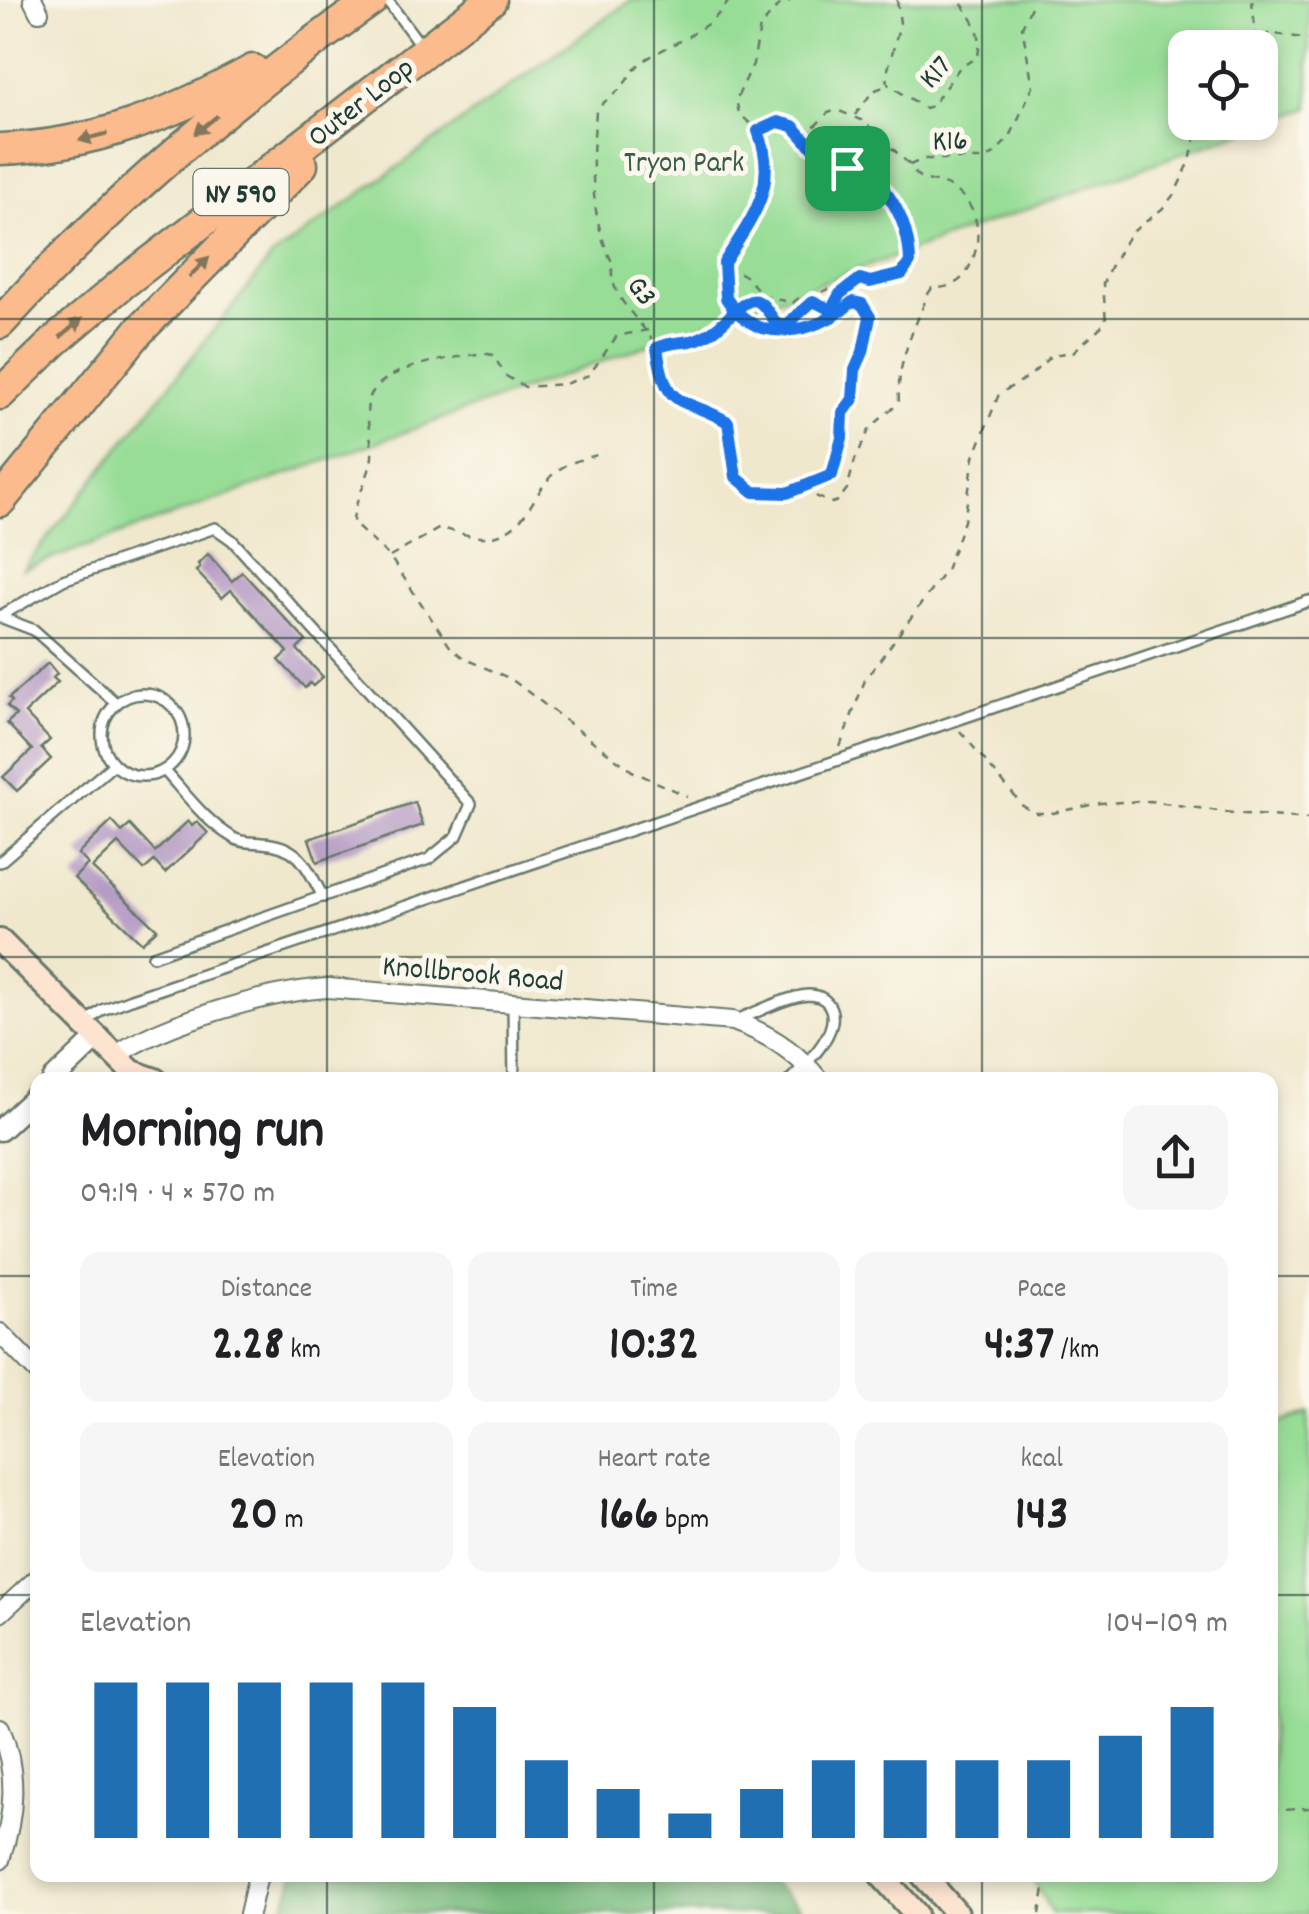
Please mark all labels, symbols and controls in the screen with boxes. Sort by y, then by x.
map controls [1168,30,1278,140]
button: locate [1168,30,1278,140]
street label: K17 [911,48,964,100]
street label: Outer Loop [300,49,425,160]
one-way arrow [194,114,219,135]
street label: K16 [932,121,968,166]
pin [805,126,890,211]
one-way arrow [77,130,108,145]
icon: arrive [820,141,875,196]
park label: Tryon Park [624,144,744,187]
road number: NY 590 [194,169,288,215]
one-way arrow [187,255,211,279]
street label: G3 [614,268,665,317]
one-way arrow [58,317,83,339]
street label: Knollbrook Road [380,947,565,1006]
text: Morning run [80,1095,324,1174]
button: share [1123,1105,1228,1210]
text: 09:19 · 4 × 570 m [80,1172,275,1218]
text: Distance [221,1271,312,1311]
text: Time [630,1271,678,1311]
text: Pace [1017,1271,1066,1311]
text: 2.28 [212,1311,284,1383]
text: 10:32 [609,1311,699,1383]
text: 4:37 [984,1311,1054,1383]
text: km [284,1332,321,1372]
text: /km [1054,1332,1099,1372]
text: Elevation [218,1441,315,1481]
text: Heart rate [597,1441,711,1481]
text: kcal [1020,1441,1063,1481]
text: 20 [229,1481,278,1553]
text: 166 [599,1481,659,1553]
text: 143 [1015,1481,1069,1553]
text: m [278,1502,304,1542]
text: bpm [659,1502,709,1542]
text: Elevation [80,1602,191,1648]
text: 104–109 m [1106,1602,1228,1648]

